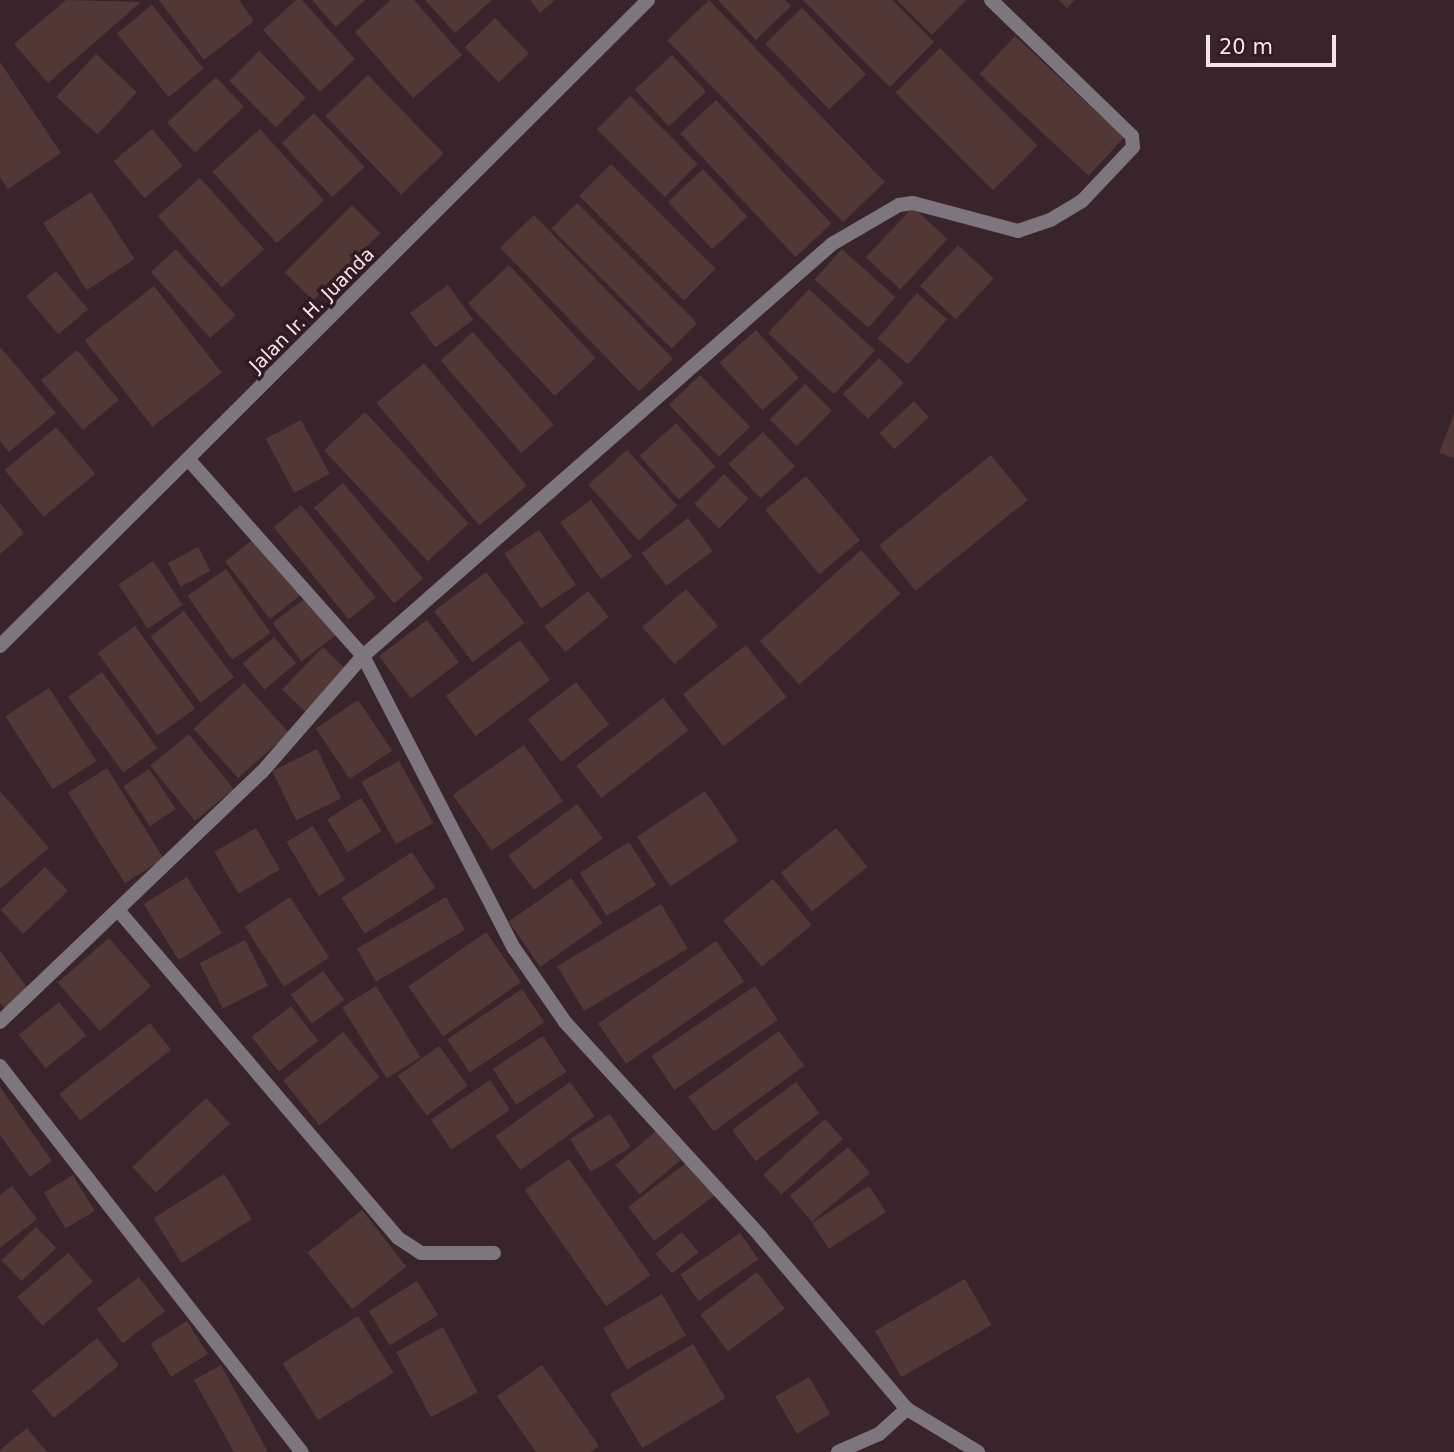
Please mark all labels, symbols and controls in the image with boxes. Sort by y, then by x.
scale bar [1209,21,1338,65]
text: 20 m [1219,35,1273,59]
street label: Jalan Ir. H. Juanda [245,243,379,377]

